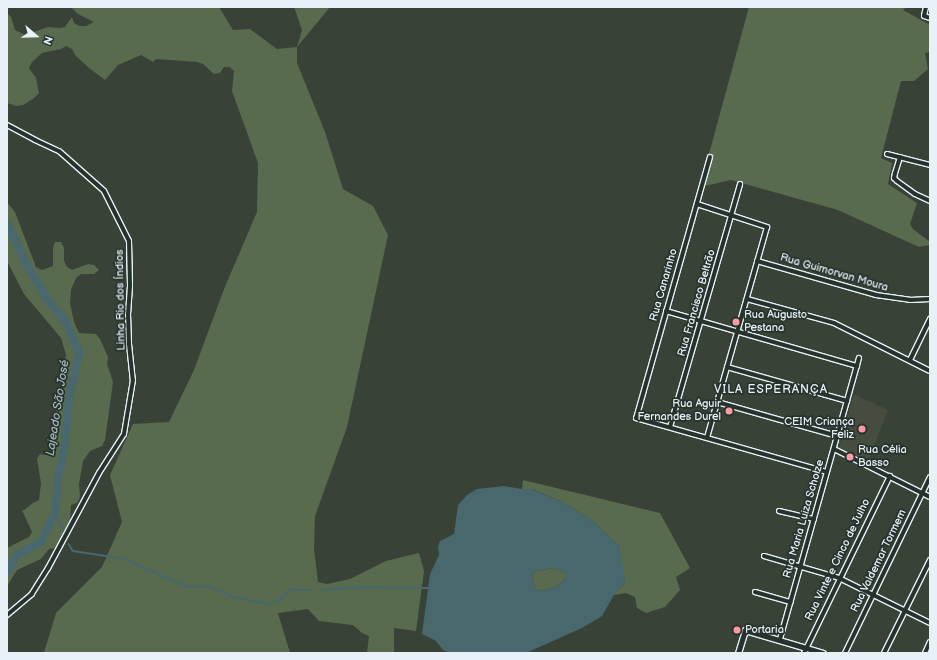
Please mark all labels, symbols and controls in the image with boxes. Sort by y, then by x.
north arrow [16,16,56,56]
text: N [40,34,55,46]
street label: Rua Canarinho [647,247,681,323]
street label: Rua Francisco Beltrão [675,248,719,358]
street label: Linha Rio dos Índios [114,249,128,351]
street label: Rua Guimorvan Moura [778,251,890,295]
place label: Rua Augusto Pestana [744,309,807,335]
marker: Rua Augusto Pestana [731,317,741,327]
water label: Lajeado São José [43,359,73,457]
district label: VILA ESPERANÇA [714,383,828,397]
place label: Rua Aguir Fernandes Durel [638,398,721,424]
marker: Rua Aguir Fernandes Durel [724,406,734,416]
place label: CEIM Criança Feliz [784,416,854,442]
marker: CEIM Criança Feliz [857,424,867,434]
place label: Rua Célia Basso [858,444,907,470]
marker: Rua Célia Basso [845,452,855,462]
street label: Rua Maria Luiza Scholze [781,458,827,580]
street label: Rua Vinte e Cinco de Julho [803,497,873,623]
street label: Rua Valdemar Tormem [848,507,910,615]
place label: Portaria [745,623,784,637]
marker: Portaria [732,625,742,635]

